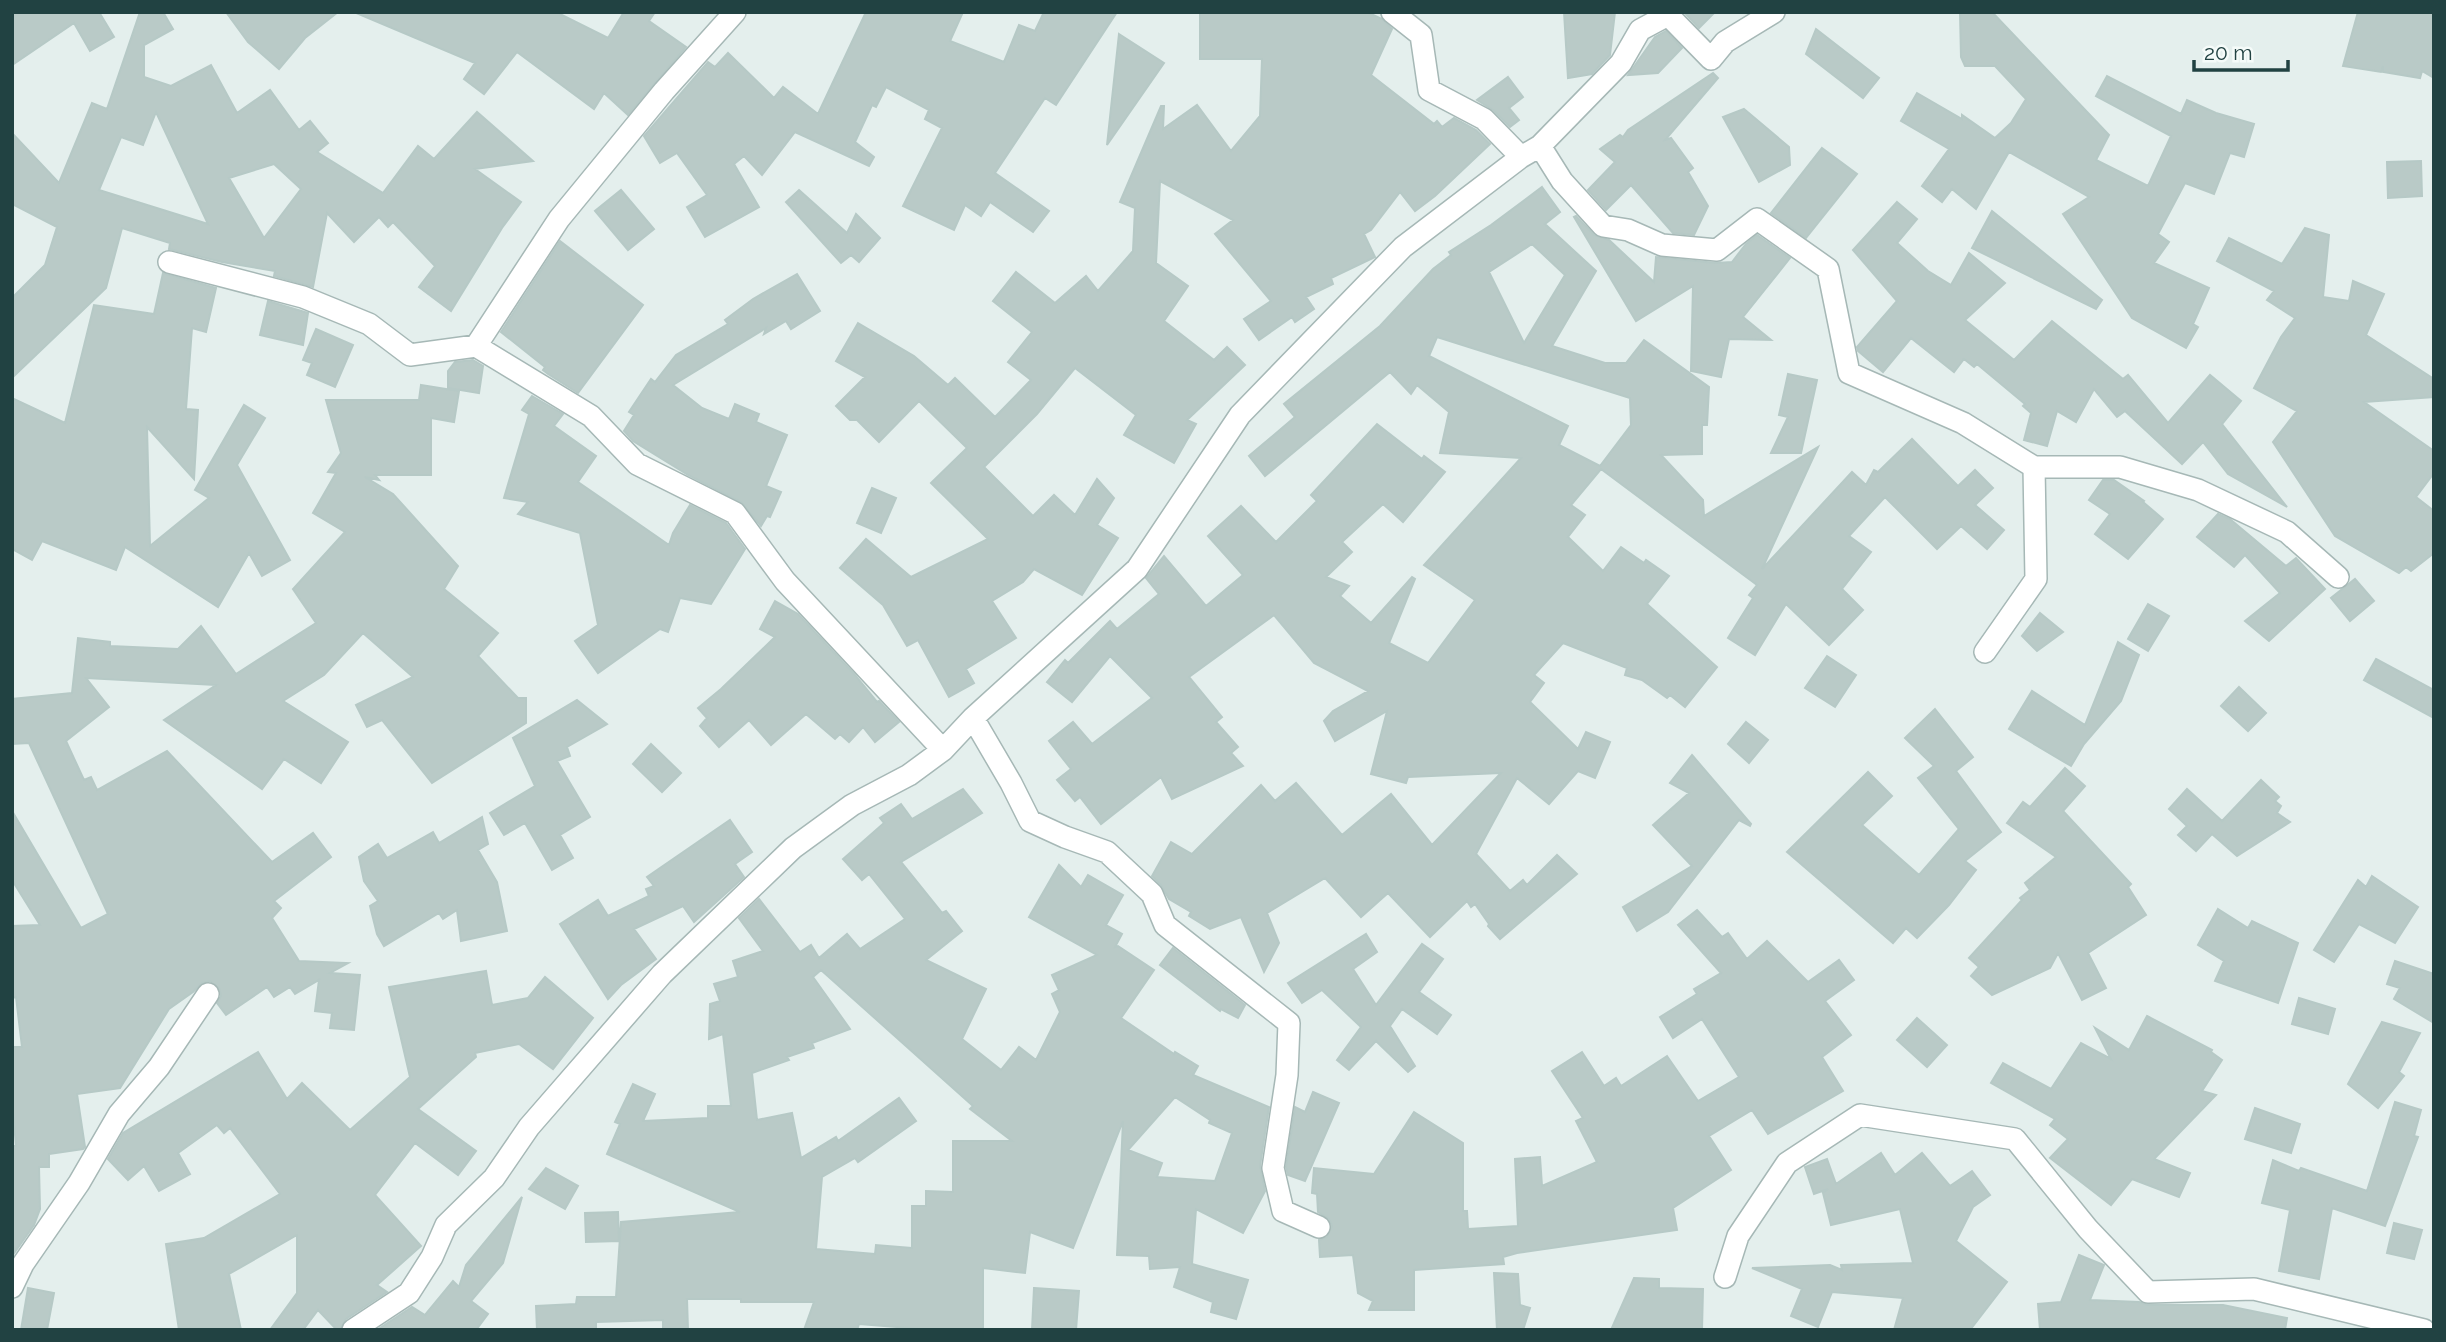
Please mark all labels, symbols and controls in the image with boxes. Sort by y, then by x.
scale bar [2194,28,2288,72]
text: 20 m [2204,40,2252,65]

